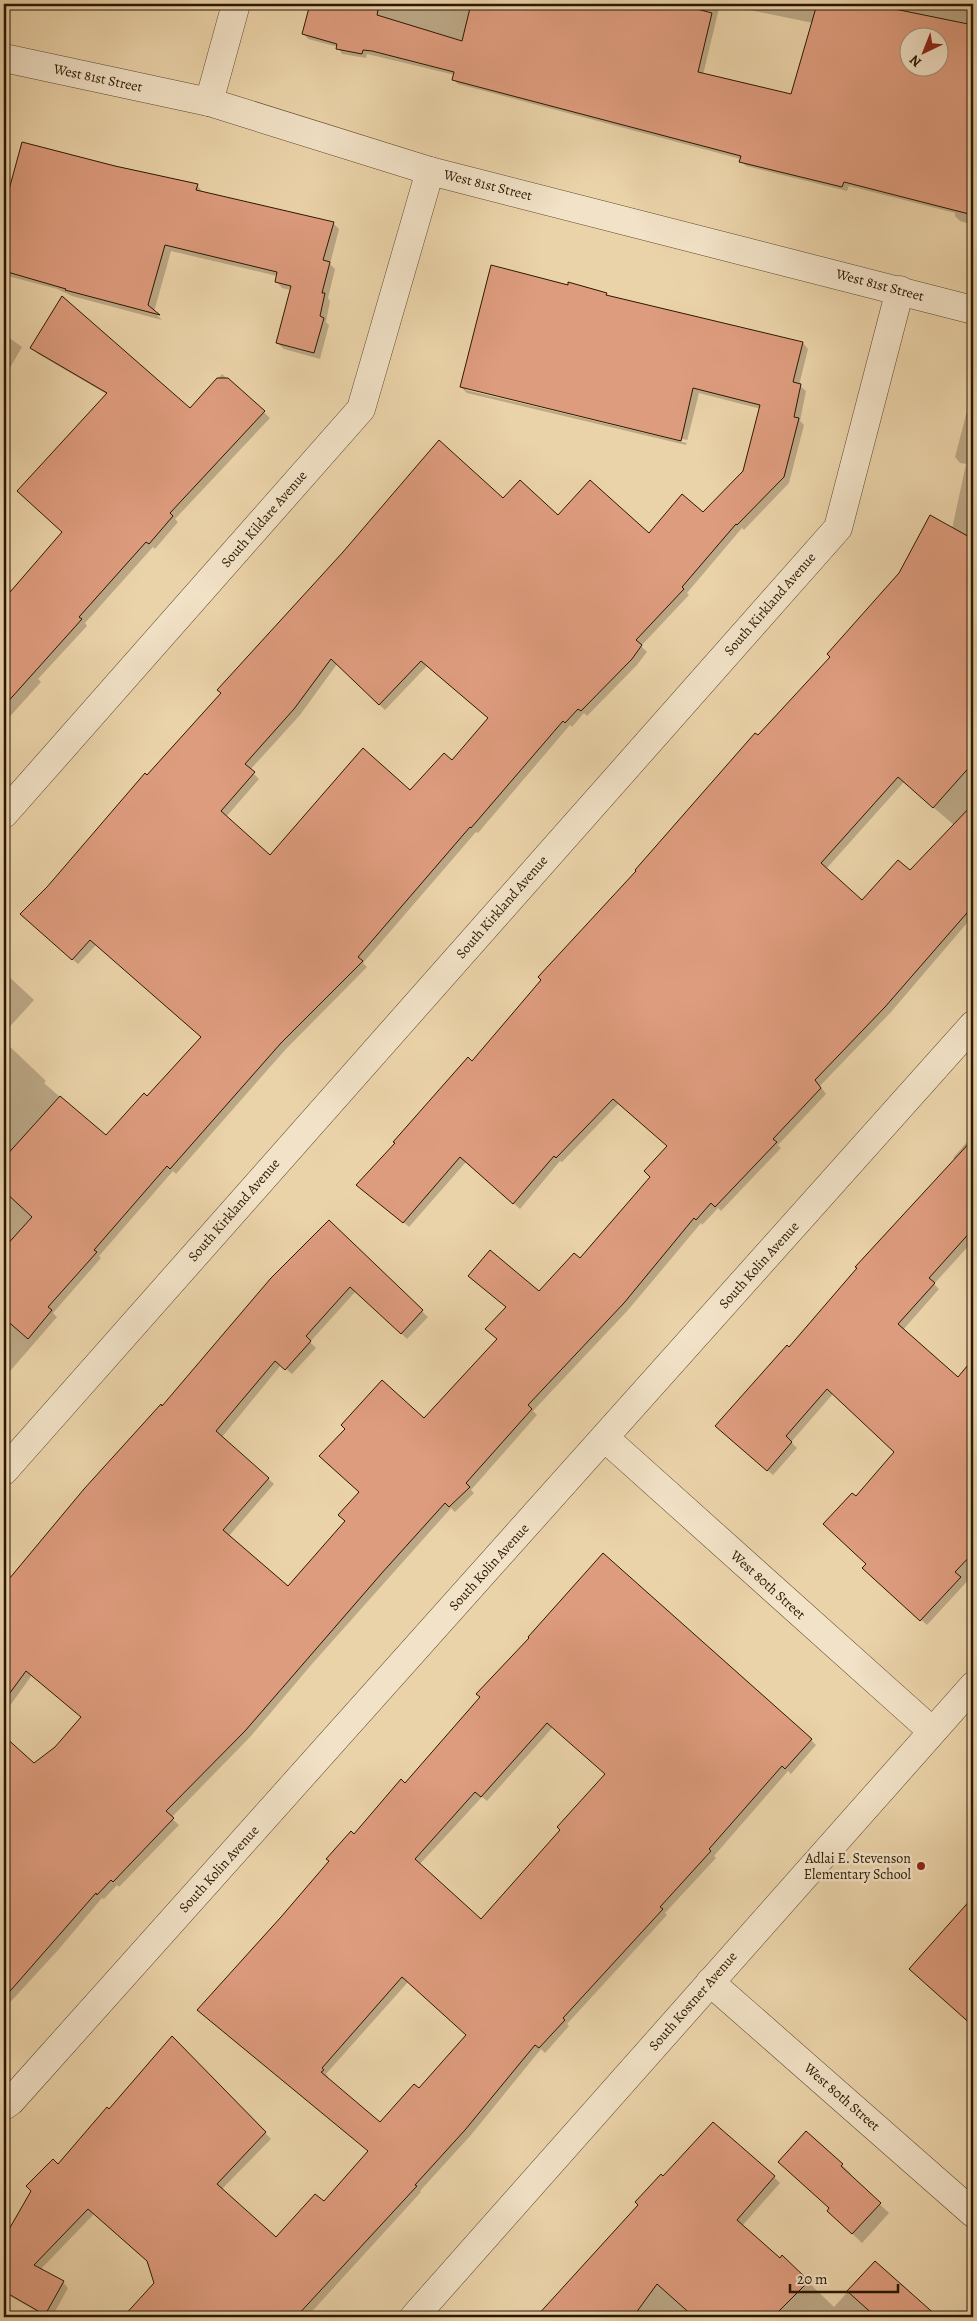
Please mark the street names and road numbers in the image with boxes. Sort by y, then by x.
street label: West 81st Street [51,59,145,97]
street label: West 81st Street [441,165,534,205]
street label: West 81st Street [833,264,926,306]
street label: South Kildare Avenue [217,466,311,572]
street label: South Kirkland Avenue [720,548,820,660]
street label: South Kirkland Avenue [452,851,552,963]
street label: South Kirkland Avenue [184,1154,284,1266]
street label: South Kolin Avenue [715,1217,803,1313]
street label: South Kolin Avenue [445,1519,533,1615]
street label: West 80th Street [726,1546,810,1624]
street label: South Kolin Avenue [175,1821,263,1917]
street label: South Kostner Avenue [645,1947,741,2055]
street label: West 80th Street [799,2058,884,2136]

